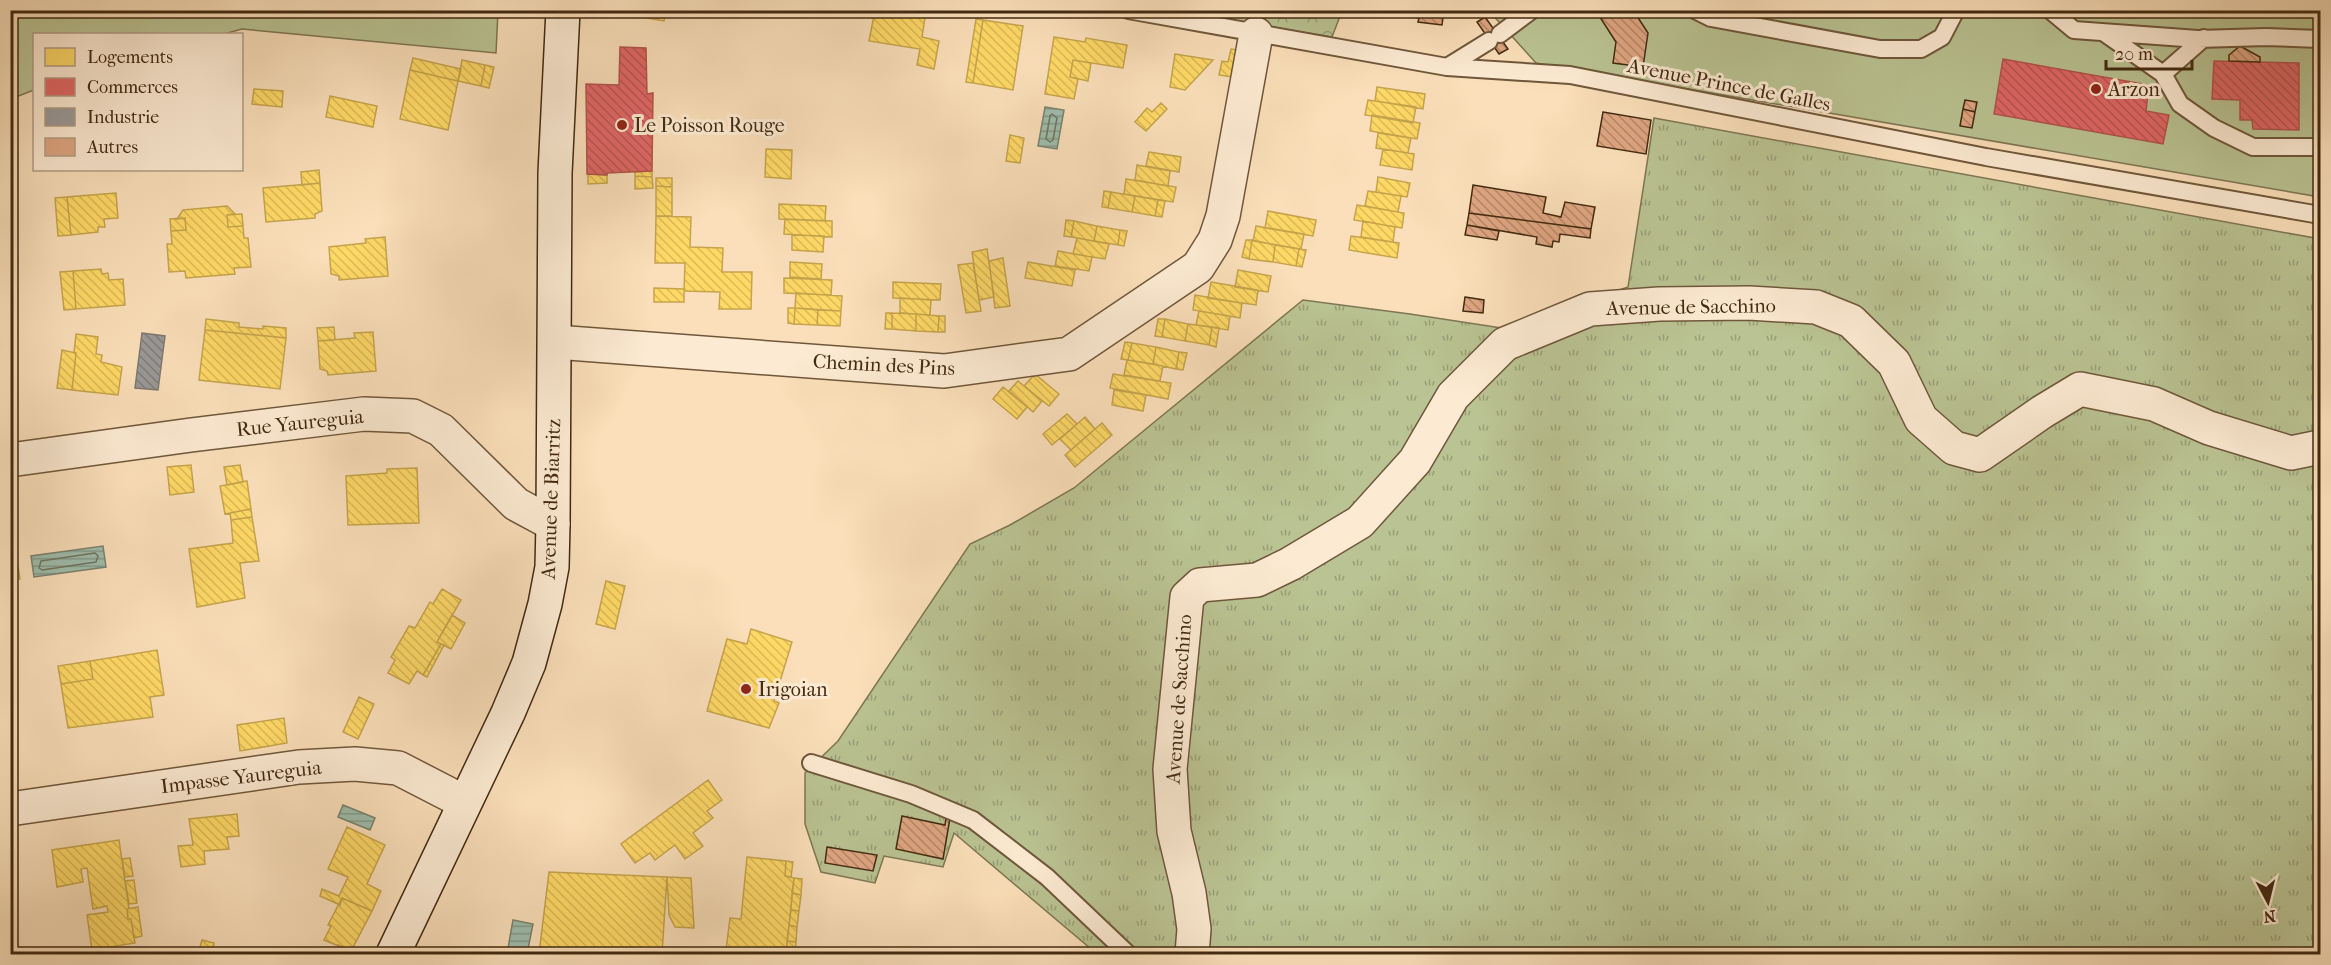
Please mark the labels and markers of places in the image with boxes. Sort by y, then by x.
place label: Arzon [2107,78,2160,101]
marker: Arzon [2089,82,2103,96]
place label: Le Poisson Rouge [634,114,785,137]
marker: Le Poisson Rouge [615,118,629,132]
place label: Irigoian [758,678,828,701]
marker: Irigoian [739,682,753,696]

